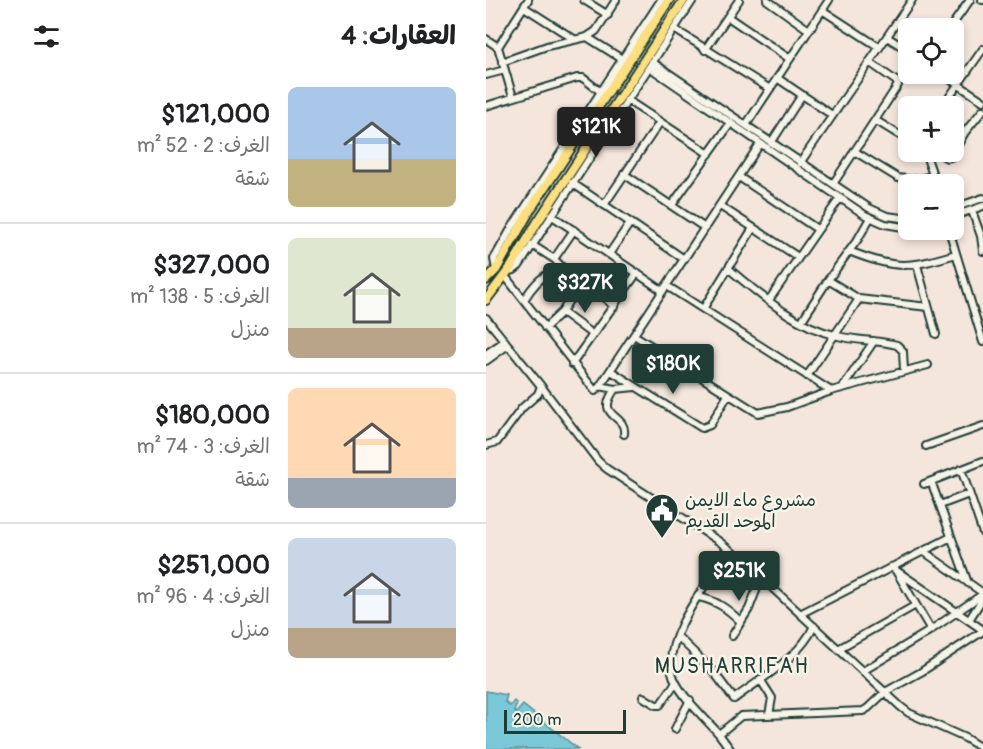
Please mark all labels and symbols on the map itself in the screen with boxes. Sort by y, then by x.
pin: $121K [554,107,638,158]
pin: $327K [543,263,627,314]
pin: $180K [631,344,715,395]
place label: مشروع ماء الايمن الموحد القديم [685,489,816,535]
public building icon: مشروع ماء الايمن الموحد القديم [644,492,680,539]
pin: $251K [697,551,781,602]
district label: MUSHARRIFAH [655,653,809,680]
scale bar [504,707,626,734]

